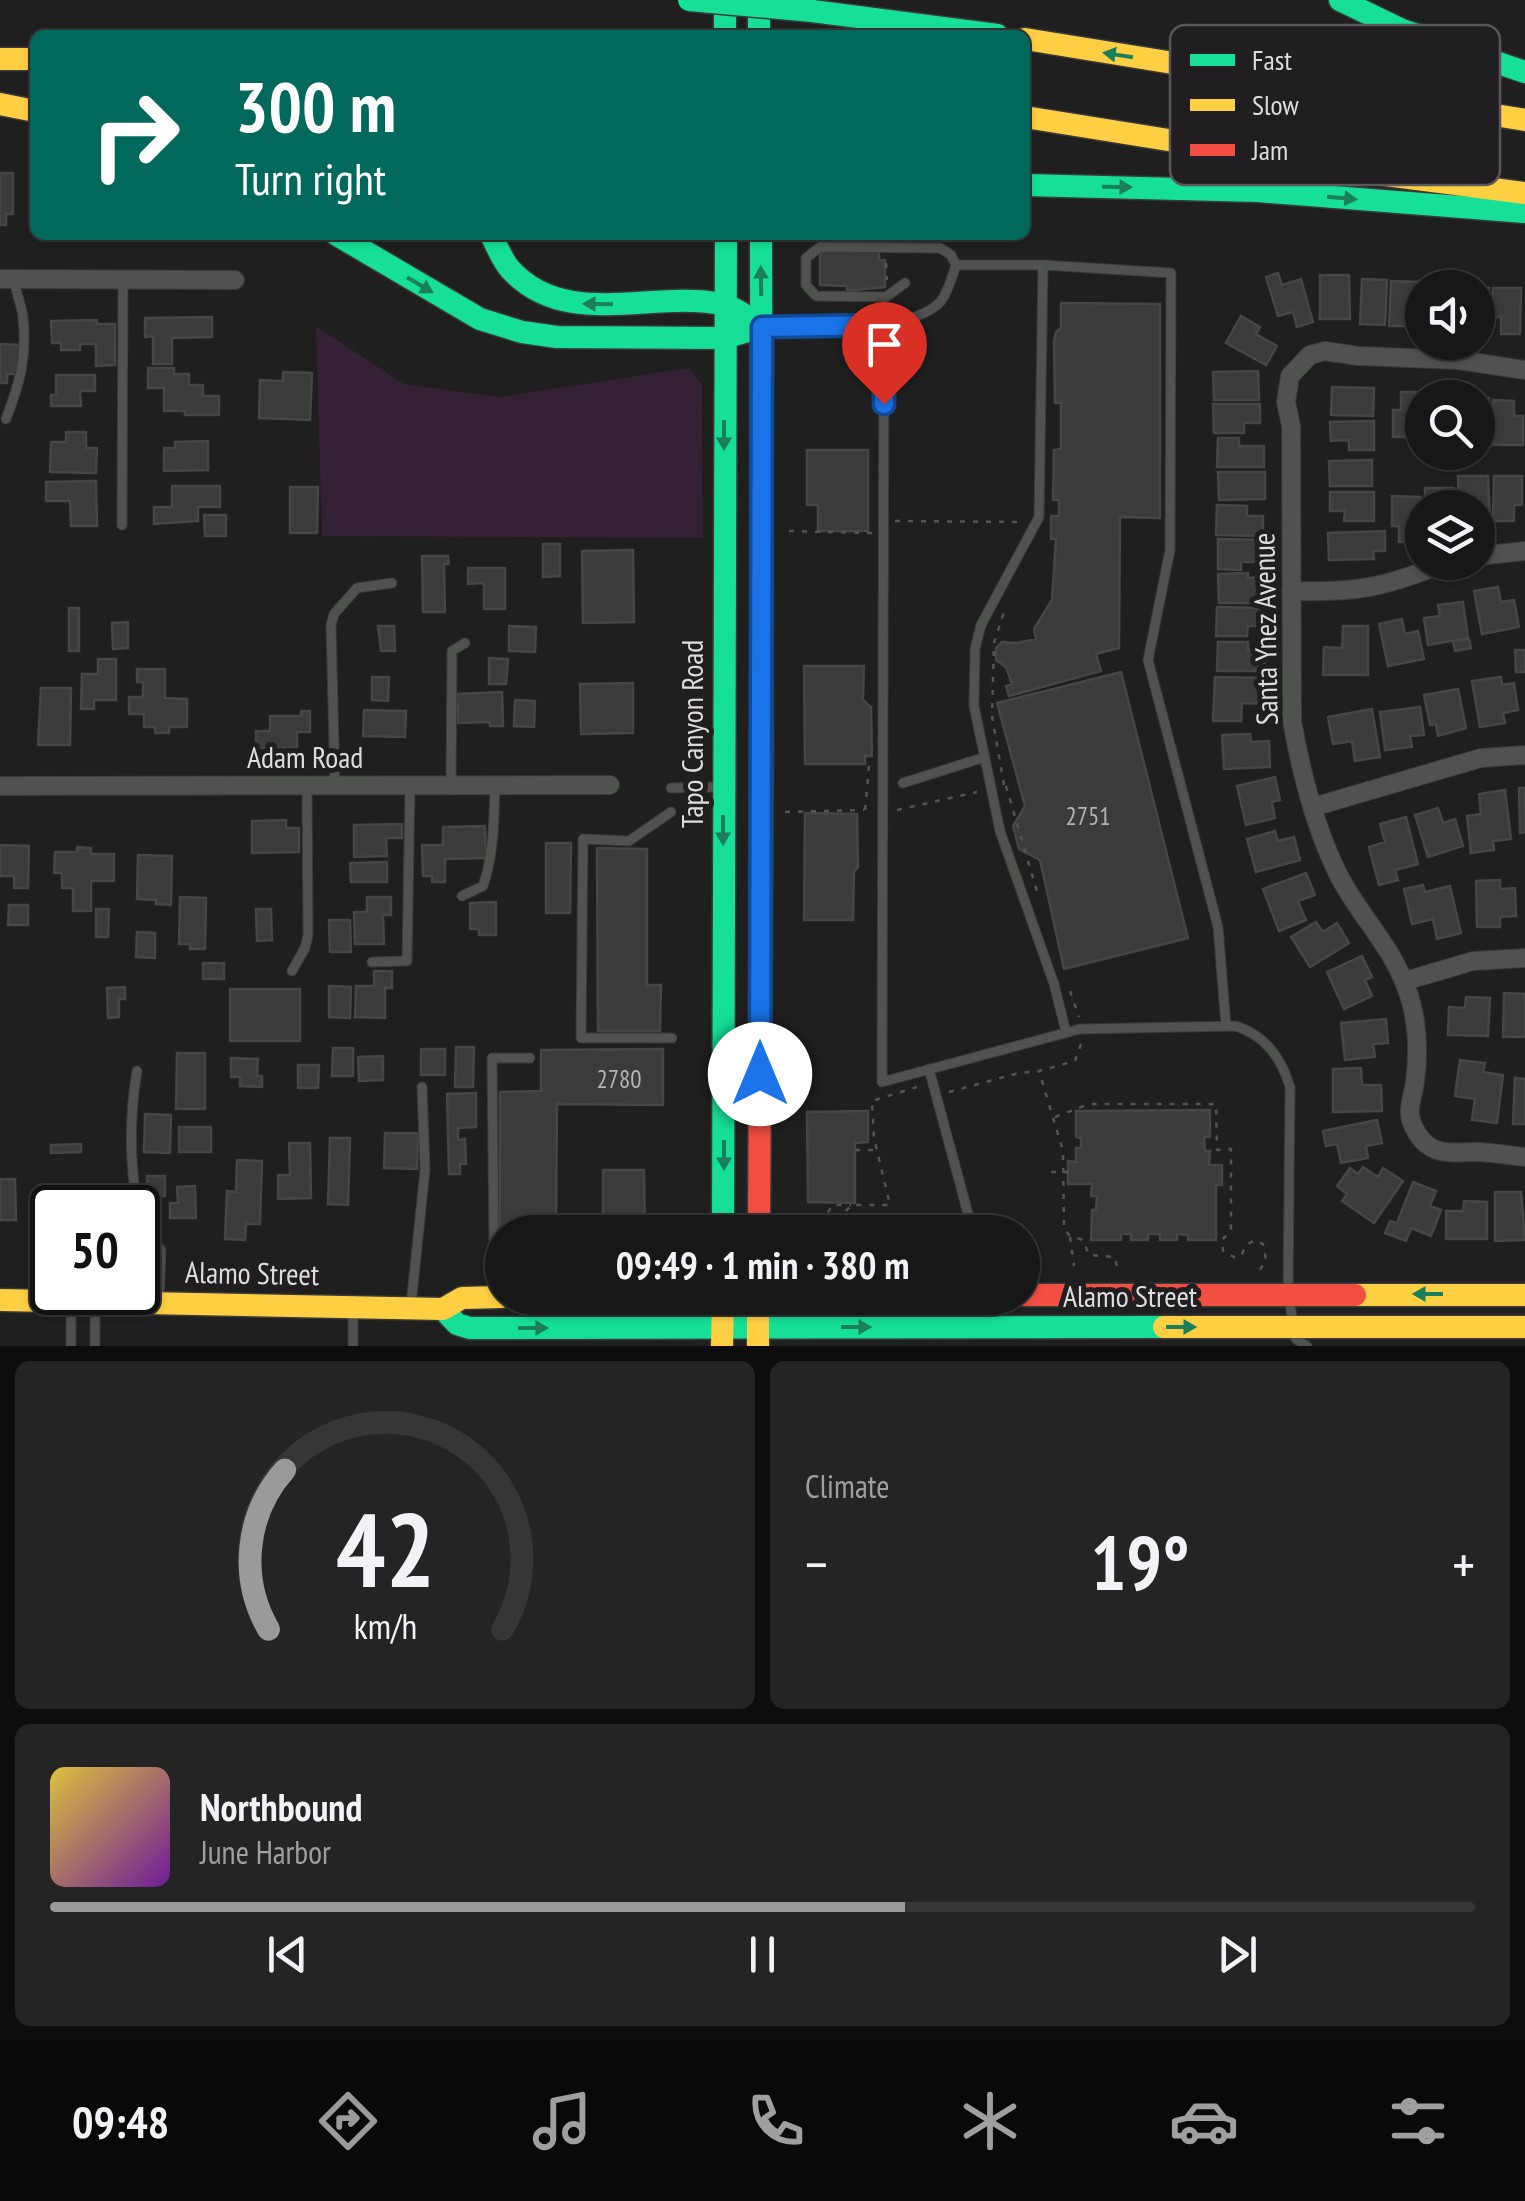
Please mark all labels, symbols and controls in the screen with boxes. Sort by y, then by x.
legend [1170,25,1500,185]
text: Fast [1252,41,1292,78]
one-way arrow [1101,47,1133,62]
text: 300 m [235,61,396,151]
icon: right [70,70,200,200]
text: Slow [1252,86,1299,123]
text: Jam [1251,131,1288,168]
text: Turn right [235,149,386,207]
one-way arrow [1102,179,1134,195]
one-way arrow [1326,191,1358,207]
one-way arrow [753,265,769,297]
map controls [1405,270,1495,580]
button: sound [1405,270,1495,360]
one-way arrow [406,276,434,294]
one-way arrow [582,296,614,312]
pin [842,302,927,405]
icon: arrive [857,317,912,372]
button: search [1405,380,1495,470]
one-way arrow [716,420,732,452]
button: layers [1405,490,1495,580]
street label: Santa Ynez Avenue [1243,532,1286,726]
street label: Tapo Canyon Road [672,640,711,828]
street label: Adam Road [247,737,363,776]
house number: 2751 [1065,800,1111,832]
one-way arrow [715,815,731,847]
position arrow [708,1022,812,1126]
house number: 2780 [596,1063,642,1095]
one-way arrow [715,1140,731,1172]
speed limit sign: 50 [30,1185,160,1315]
text: 09:49 · 1 min · 380 m [616,1240,909,1289]
street label: Alamo Street [185,1252,320,1293]
street label: Alamo Street [1063,1276,1198,1315]
one-way arrow [1411,1286,1443,1302]
one-way arrow [840,1319,872,1335]
one-way arrow [1165,1319,1197,1335]
one-way arrow [517,1320,549,1336]
text: Climate [805,1465,889,1507]
text: 42 [335,1481,435,1616]
text: 19° [1090,1514,1190,1611]
text: − [805,1528,828,1599]
text: + [1452,1528,1475,1599]
text: km/h [353,1603,417,1649]
text: Northbound [200,1782,362,1831]
text: June Harbor [200,1831,331,1873]
icon: previous [260,1927,315,1982]
icon: pause [735,1927,790,1982]
icon: next [1210,1927,1265,1982]
icon: directions [313,2086,383,2156]
icon: music [527,2086,597,2156]
icon: phone [741,2086,811,2156]
icon: climate [955,2086,1025,2156]
icon: car [1169,2086,1239,2156]
icon: filters [1383,2086,1453,2156]
text: 09:48 [72,2092,169,2150]

